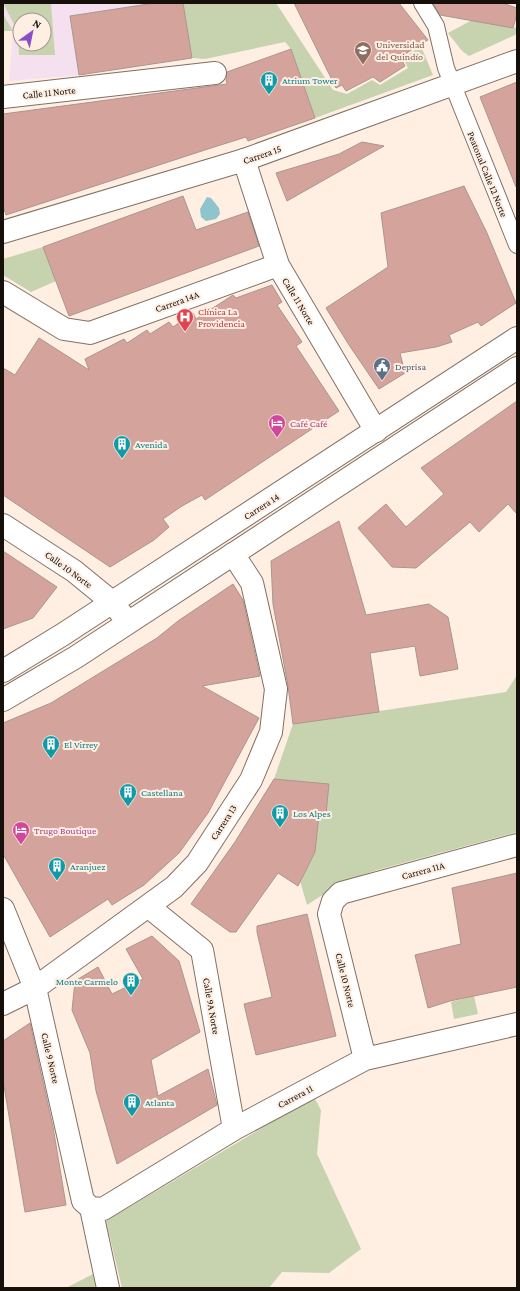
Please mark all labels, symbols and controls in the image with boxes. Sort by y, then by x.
north arrow [12,12,52,52]
text: N [31,17,44,31]
place label: Universidad del Quindío [376,39,425,62]
school or university icon: Universidad del Quindío [353,40,373,65]
building icon: Atrium Tower [259,70,279,95]
place label: Atrium Tower [282,75,338,86]
street label: Calle 11 Norte [22,84,77,101]
street label: Peatonal Calle 12 Norte [465,130,510,219]
street label: Carrera 15 [242,143,283,166]
street label: Calle 11 Norte [280,276,317,327]
street label: Carrera 14A [154,288,201,314]
place label: Clínica La Providencia [198,306,245,329]
hospital icon: Clínica La Providencia [175,307,195,332]
public building icon: Deprisa [372,356,392,381]
place label: Deprisa [395,361,426,372]
hotel icon: Café Café [267,413,287,438]
place label: Café Café [290,418,328,429]
building icon: Avenida [112,434,132,459]
place label: Avenida [135,439,168,450]
street label: Carrera 14 [241,491,281,522]
street label: Calle 10 Norte [43,549,95,591]
building icon: El Virrey [41,734,61,759]
place label: El Virrey [64,739,98,750]
building icon: Castellana [118,782,138,807]
place label: Castellana [141,787,183,798]
street label: Carrera 13 [208,802,239,842]
building icon: Los Alpes [270,803,290,828]
place label: Los Alpes [293,808,331,819]
hotel icon: Trugo Boutique [11,820,31,845]
place label: Trugo Boutique [34,825,97,836]
building icon: Aranjuez [47,856,67,881]
street label: Carrera 11A [400,859,446,881]
place label: Aranjuez [70,861,105,873]
street label: Calle 10 Norte [333,952,358,1009]
building icon: Monte Carmelo [121,971,141,996]
place label: Monte Carmelo [56,976,118,987]
street label: Calle 9A Norte [201,977,222,1036]
street label: Calle 9 Norte [39,1032,62,1085]
street label: Carrera 11 [276,1083,315,1110]
building icon: Atlanta [122,1092,142,1117]
place label: Atlanta [145,1097,175,1108]

